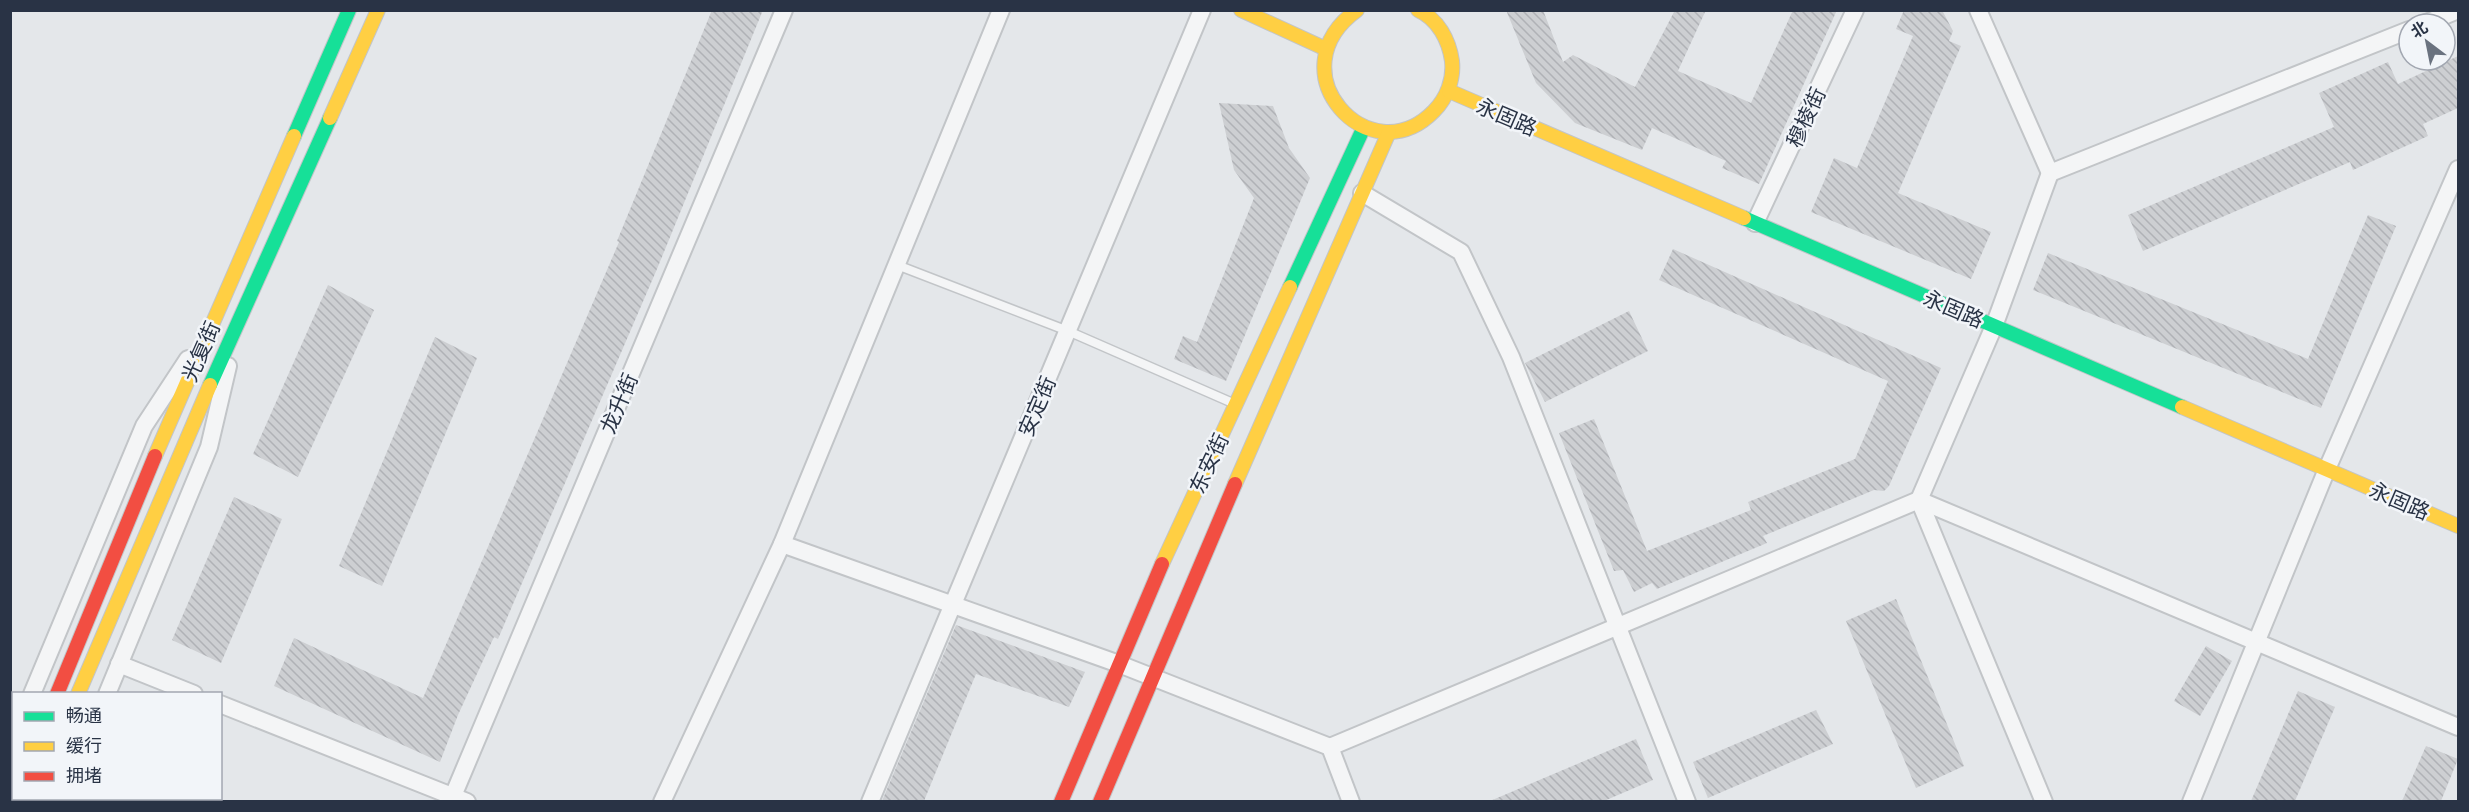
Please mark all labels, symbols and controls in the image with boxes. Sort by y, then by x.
north arrow [2397,12,2457,72]
text: 北 [2407,17,2431,41]
street label: 穆棱街 [1780,83,1830,151]
street label: 永固路 [1473,92,1541,140]
street label: 永固路 [1920,284,1988,332]
street label: 光复街 [176,317,224,385]
street label: 龙升街 [594,369,642,437]
street label: 安定街 [1012,372,1060,440]
street label: 东安街 [1183,429,1233,497]
street label: 永固路 [2366,476,2434,524]
legend [12,692,222,800]
text: 畅通 [66,704,102,726]
text: 缓行 [66,734,102,756]
text: 拥堵 [66,764,102,786]

